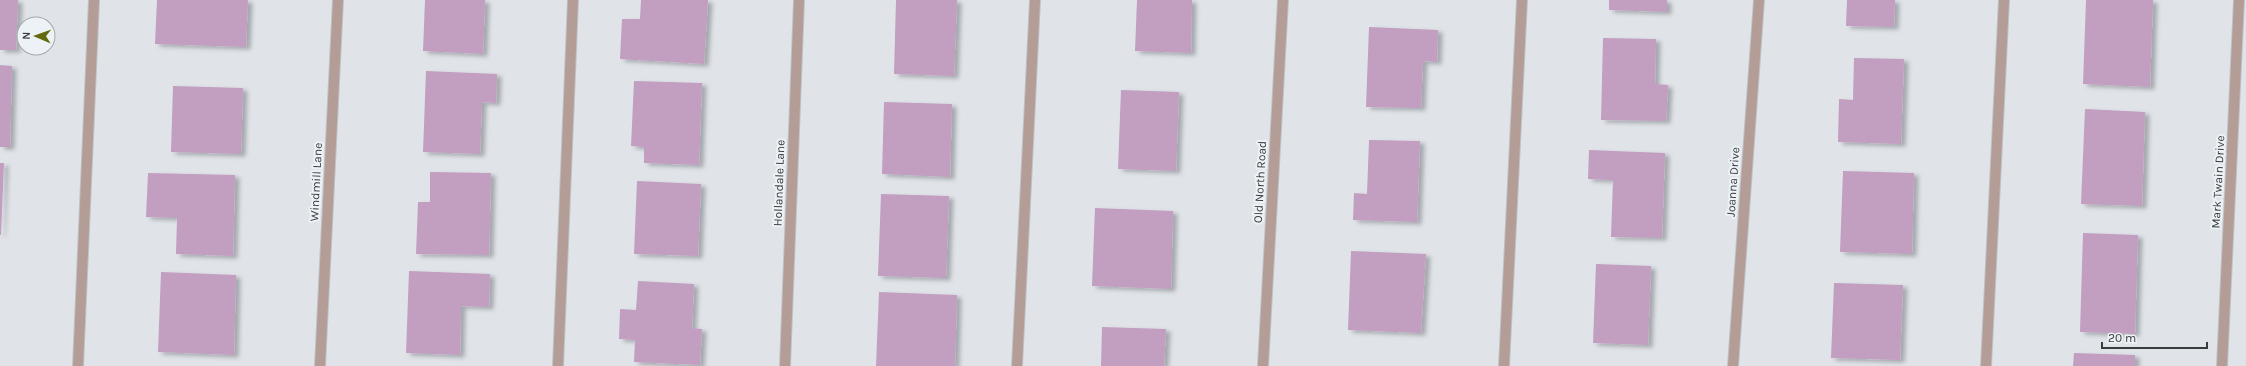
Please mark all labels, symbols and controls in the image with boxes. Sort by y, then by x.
north arrow [16,16,56,56]
text: N [20,31,33,40]
street label: Mark Twain Drive [2209,135,2227,229]
street label: Hollandale Lane [770,139,788,227]
street label: Old North Road [1251,140,1269,224]
street label: Windmill Lane [307,142,325,222]
street label: Joanna Drive [1724,147,1742,217]
scale bar [2102,324,2207,350]
text: 20 m [2108,331,2136,345]

